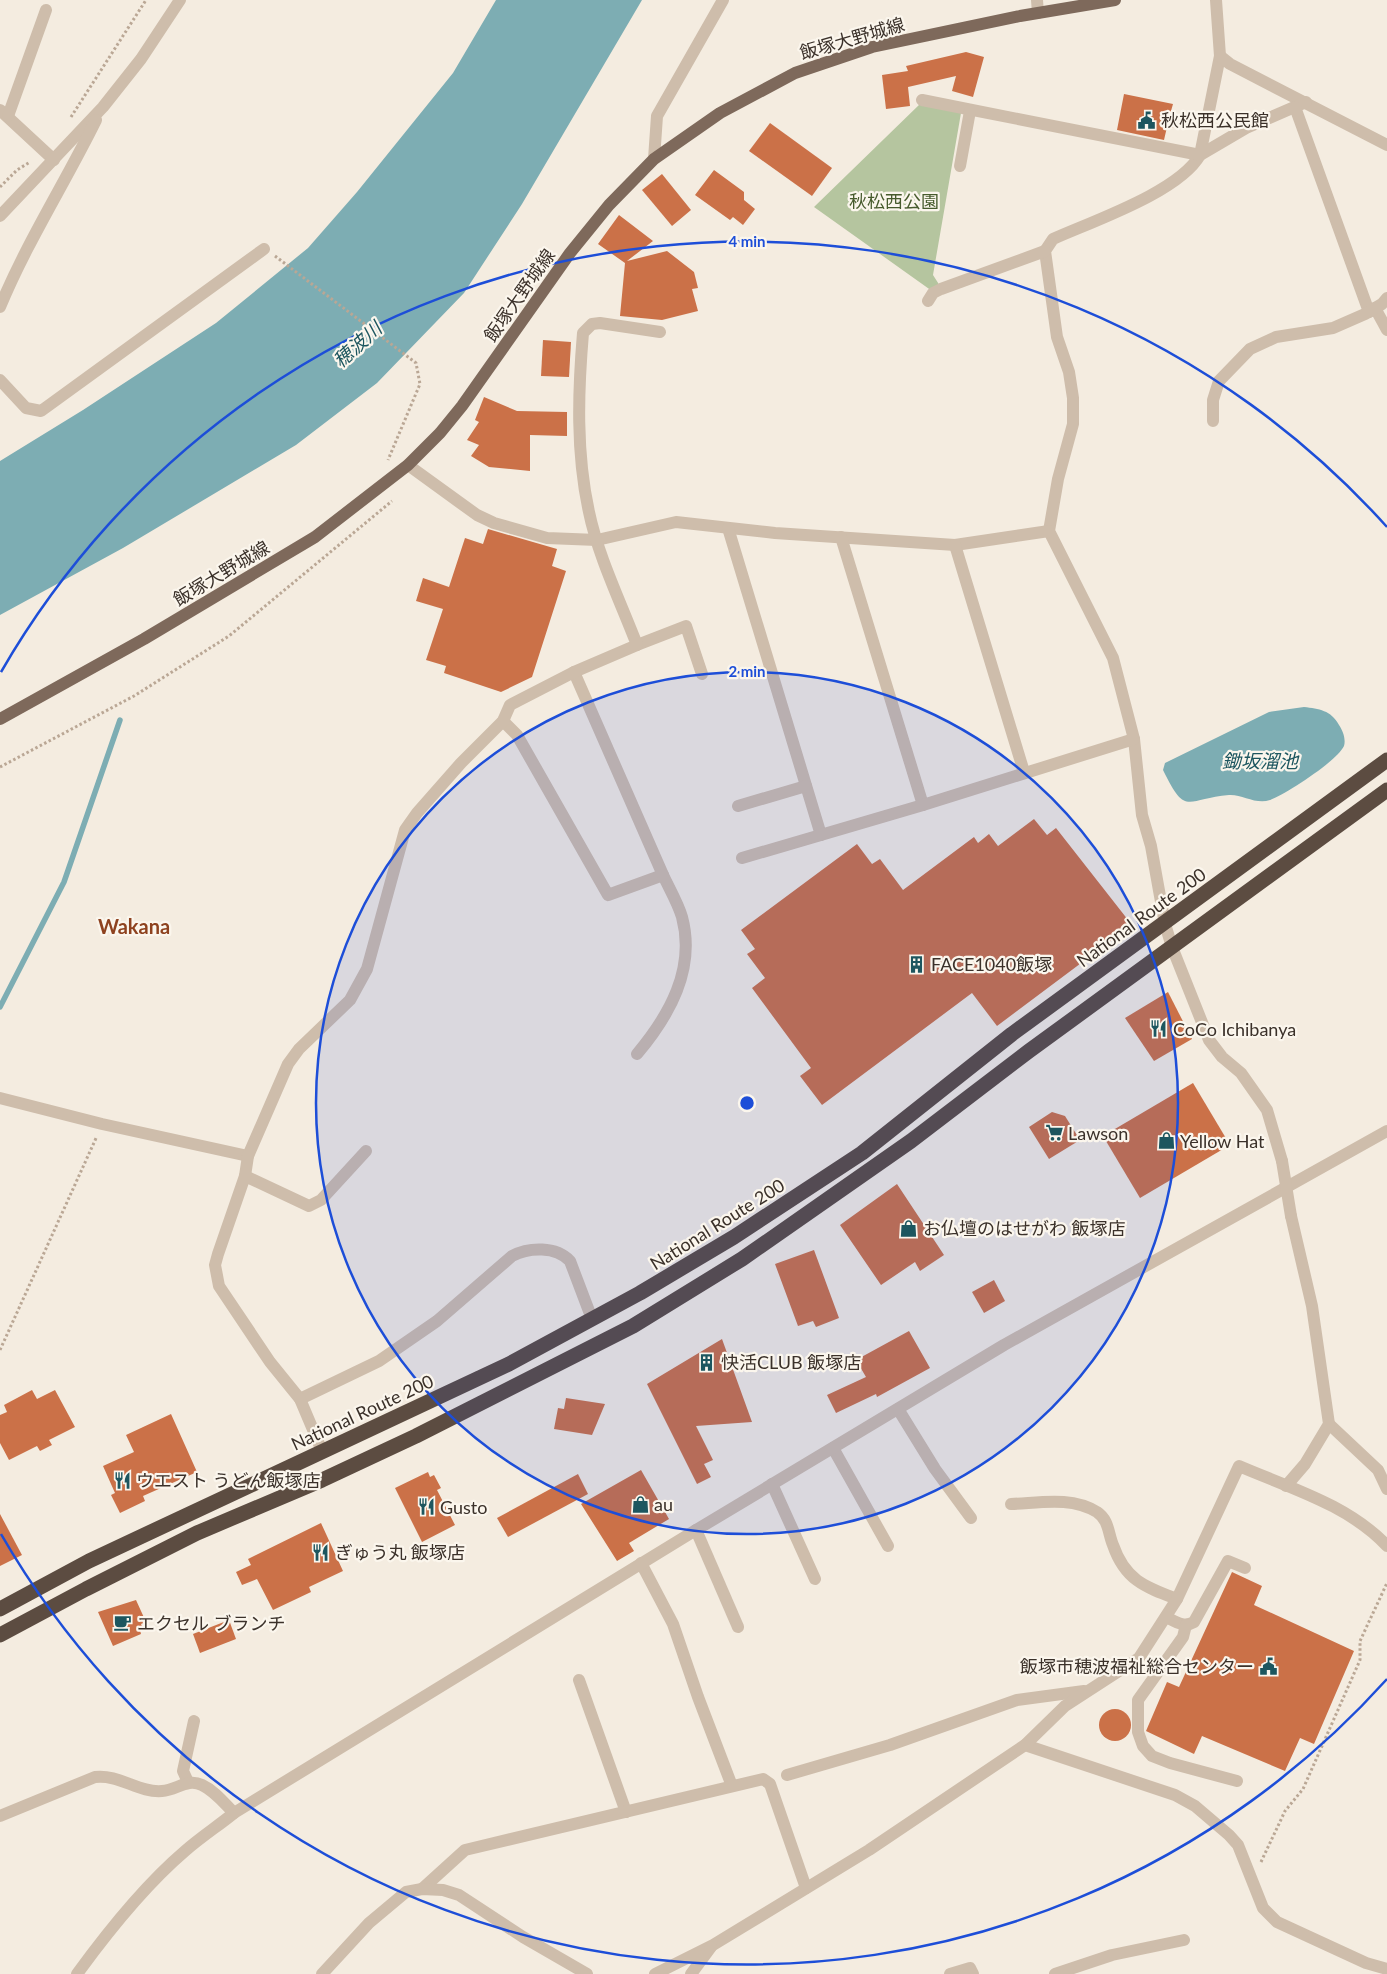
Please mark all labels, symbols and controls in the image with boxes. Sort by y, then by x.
street label: 飯塚大野城線 [797,13,907,63]
place label: 秋松西公民館 [1161,109,1269,131]
public building icon: 秋松西公民館 [1137,110,1157,130]
park label: 秋松西公園 [849,190,939,212]
text: 4 min [728,232,766,250]
street label: 飯塚大野城線 [479,244,559,346]
water label: 穂波川 [328,315,387,372]
street label: 飯塚大野城線 [169,536,273,610]
text: 2 min [728,662,766,680]
water label: 鋤坂溜池 [1222,749,1300,772]
street label: National Route 200 [1072,863,1210,971]
district label: Wakana [98,914,170,938]
place label: FACE1040飯塚 [931,953,1052,975]
building icon: FACE1040飯塚 [907,954,927,974]
place label: CoCo Ichibanya [1173,1018,1296,1040]
restaurant icon: CoCo Ichibanya [1149,1019,1169,1039]
centre of rings [738,1094,756,1112]
place label: Lawson [1068,1122,1128,1144]
supermarket icon: Lawson [1044,1123,1064,1143]
place label: Yellow Hat [1180,1130,1265,1152]
shop icon: Yellow Hat [1156,1131,1176,1151]
street label: National Route 200 [646,1174,788,1274]
place label: お仏壇のはせがわ 飯塚店 [923,1217,1126,1239]
shop icon: お仏壇のはせがわ 飯塚店 [899,1218,919,1238]
place label: 快活CLUB 飯塚店 [721,1351,861,1373]
building icon: 快活CLUB 飯塚店 [697,1352,717,1372]
street label: National Route 200 [287,1369,437,1455]
place label: ウエスト うどん飯塚店 [136,1469,321,1491]
restaurant icon: ウエスト うどん飯塚店 [112,1470,132,1490]
place label: au [654,1493,673,1515]
shop icon: au [630,1494,650,1514]
place label: Gusto [440,1496,487,1518]
restaurant icon: Gusto [416,1497,436,1517]
place label: ぎゅう丸 飯塚店 [335,1541,465,1563]
restaurant icon: ぎゅう丸 飯塚店 [311,1542,331,1562]
place label: エクセル ブランチ [137,1612,286,1634]
cafe icon: エクセル ブランチ [113,1613,133,1633]
place label: 飯塚市穂波福祉総合センター [1020,1655,1254,1677]
public building icon: 飯塚市穂波福祉総合センター [1258,1656,1278,1676]

